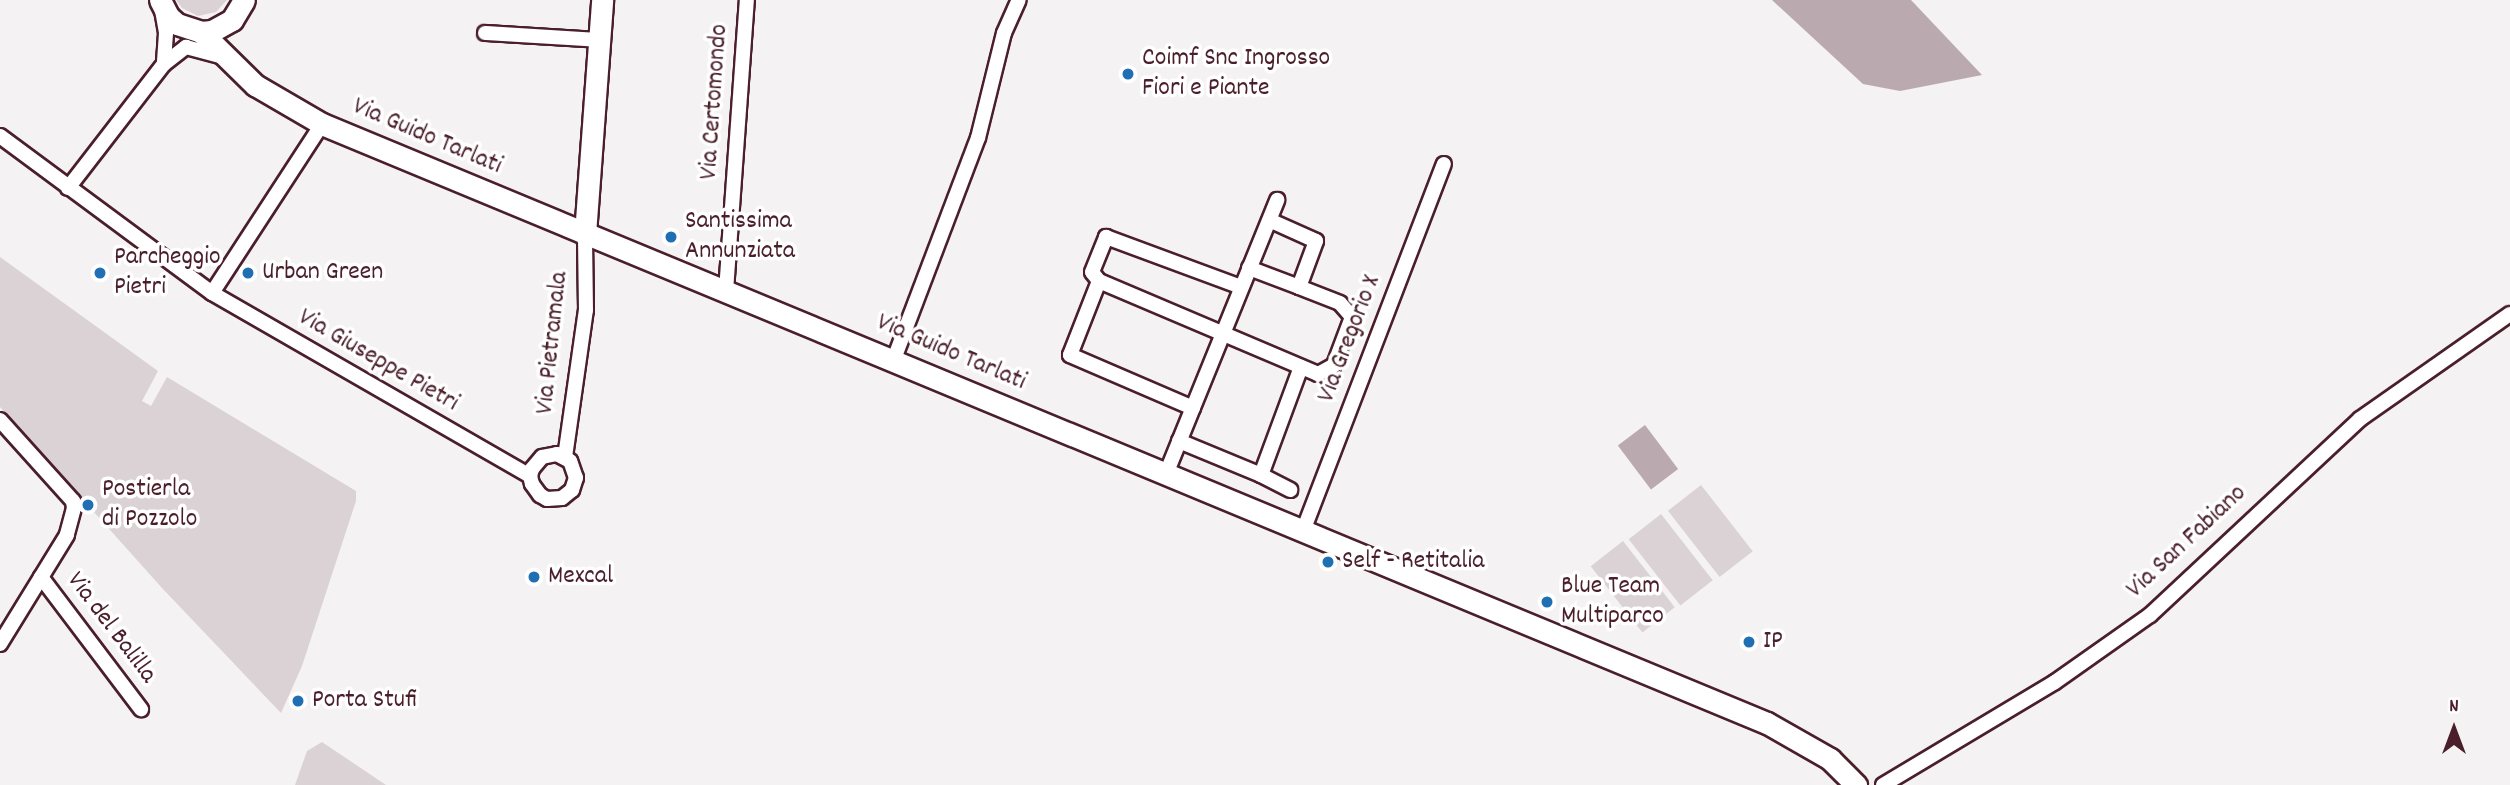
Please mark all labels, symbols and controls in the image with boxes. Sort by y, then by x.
street label: Via Certomondo [694,23,736,181]
place label: Coimf Snc Ingrosso Fiori e Piante [1142,43,1330,104]
marker: Coimf Snc Ingrosso Fiori e Piante [1120,66,1136,82]
street label: Via Guido Tarlati [348,92,506,182]
place label: Santissima Annunziata [685,206,795,268]
marker: Santissima Annunziata [663,229,679,245]
place label: Parcheggio Pietri [114,242,221,304]
place label: Urban Green [262,257,383,289]
marker: Parcheggio Pietri [92,265,108,281]
marker: Urban Green [240,265,256,281]
street label: Via Pietramala [530,270,576,416]
street label: Via Gregorio X [1311,271,1389,407]
street label: Via Giuseppe Pietri [292,302,464,420]
street label: Via Guido Tarlati [872,308,1030,398]
place label: Postierla di Pozzolo [102,474,197,536]
street label: Via San Fabiano [2121,479,2253,605]
marker: Postierla di Pozzolo [80,497,96,513]
place label: Self - Retitalia [1342,546,1484,578]
marker: Self - Retitalia [1320,554,1336,570]
place label: Mexcal [548,561,613,593]
street label: Via del Balilla [59,566,163,690]
marker: Mexcal [526,569,542,585]
place label: Blue Team Multiparco [1561,571,1664,632]
marker: Blue Team Multiparco [1539,594,1555,610]
place label: IP [1763,626,1783,658]
marker: IP [1741,634,1757,650]
place label: Porta Stufi [312,685,417,717]
marker: Porta Stufi [290,693,306,709]
north arrow [2419,694,2489,764]
text: N [2449,694,2459,721]

